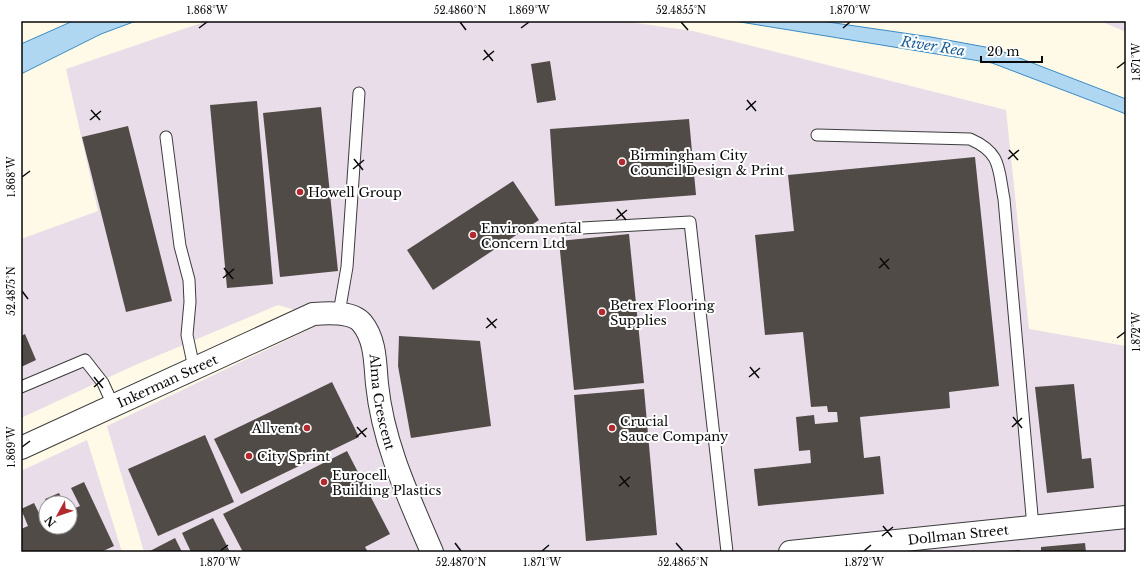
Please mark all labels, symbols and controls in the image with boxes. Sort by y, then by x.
text: 1.868°W [187,4,228,17]
text: 52.4860°N [434,4,486,17]
text: 1.869°W [508,4,550,17]
text: 52.4855°N [656,4,706,17]
text: 1.870°W [830,4,871,17]
water label: River Rea [899,32,966,60]
scale bar [981,38,1042,64]
text: 1.871°W [1130,43,1143,81]
text: 20 m [987,44,1019,59]
place label: Birmingham City Council Design & Print [630,147,784,179]
text: 1.868°W [5,156,18,197]
marker: Birmingham City Council Design & Print [617,157,627,167]
place label: Howell Group [308,184,402,201]
marker: Howell Group [295,187,305,197]
place label: Environmental Concern Ltd [481,220,582,252]
marker: Environmental Concern Ltd [468,230,478,240]
text: 52.4875°N [5,266,18,316]
place label: Betrex Flooring Supplies [610,297,715,329]
marker: Betrex Flooring Supplies [597,307,607,317]
text: 1.872°W [1130,312,1143,352]
street label: Inkerman Street [115,351,220,412]
street label: Alma Crescent [365,352,399,452]
place label: Crucial Sauce Company [620,413,729,445]
place label: Allvent [251,420,299,437]
marker: Allvent [302,423,312,433]
marker: Crucial Sauce Company [607,423,617,433]
text: 1.869°W [5,426,18,468]
place label: City Sprint [257,448,330,465]
marker: City Sprint [244,451,254,461]
place label: Eurocell Building Plastics [332,467,441,499]
marker: Eurocell Building Plastics [319,477,329,487]
north arrow [38,495,78,535]
text: N [41,512,59,530]
street label: Dollman Street [907,521,1010,549]
text: 1.870°W [200,556,241,569]
text: 52.4870°N [435,556,487,569]
text: 1.871°W [523,556,561,569]
text: 52.4865°N [658,556,709,569]
text: 1.872°W [844,556,884,569]

